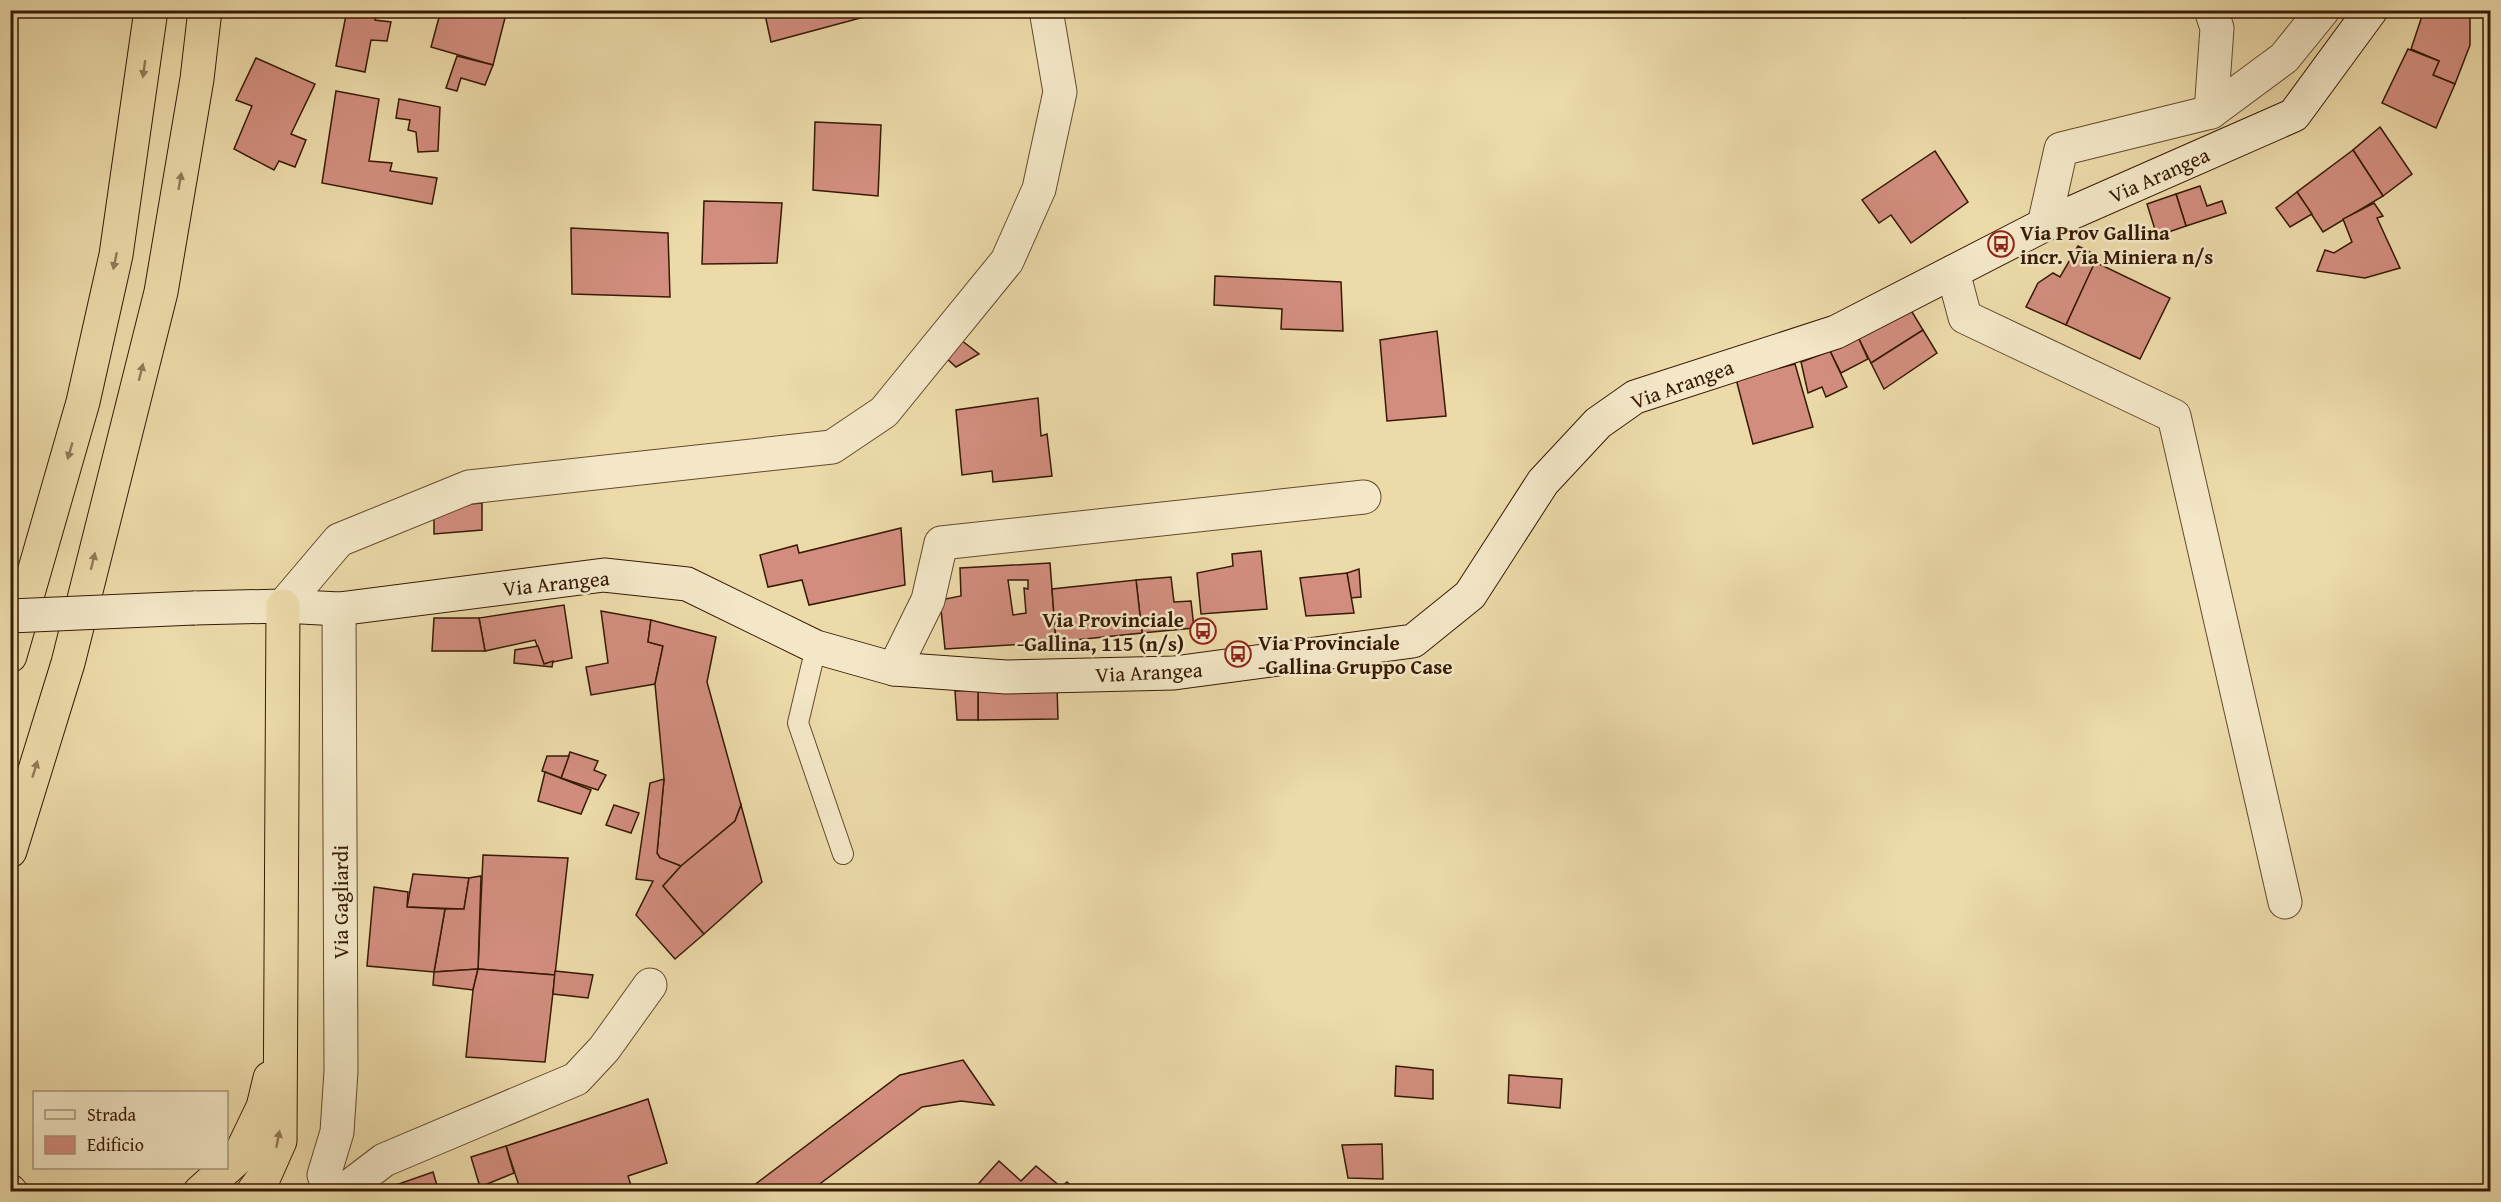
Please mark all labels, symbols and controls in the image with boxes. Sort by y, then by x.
one-way arrow [139,59,148,78]
street label: Via Arangea [2104,139,2214,211]
one-way arrow [176,171,185,190]
place label: Via Prov Gallina incr. Via Miniera n/s [2020,217,2213,272]
bus stop icon: Via Prov Gallina incr. Via Miniera n/s [1986,229,2016,259]
one-way arrow [109,252,119,271]
street label: Via Arangea [1626,351,1738,417]
one-way arrow [137,363,146,381]
one-way arrow [64,442,74,460]
one-way arrow [89,552,99,570]
street label: Via Arangea [501,562,611,604]
place label: Via Provinciale -Gallina, 115 (n/s) [1017,604,1184,659]
bus stop icon: Via Provinciale -Gallina, 115 (n/s) [1188,616,1218,646]
place label: Via Provinciale -Gallina Gruppo Case [1258,627,1453,682]
bus stop icon: Via Provinciale -Gallina Gruppo Case [1223,639,1253,669]
street label: Via Arangea [1095,654,1203,690]
one-way arrow [30,760,40,778]
street label: Via Gagliardi [325,845,356,959]
legend [33,1091,228,1169]
text: Strada [87,1101,137,1128]
one-way arrow [274,1130,283,1149]
text: Edificio [87,1131,144,1158]

